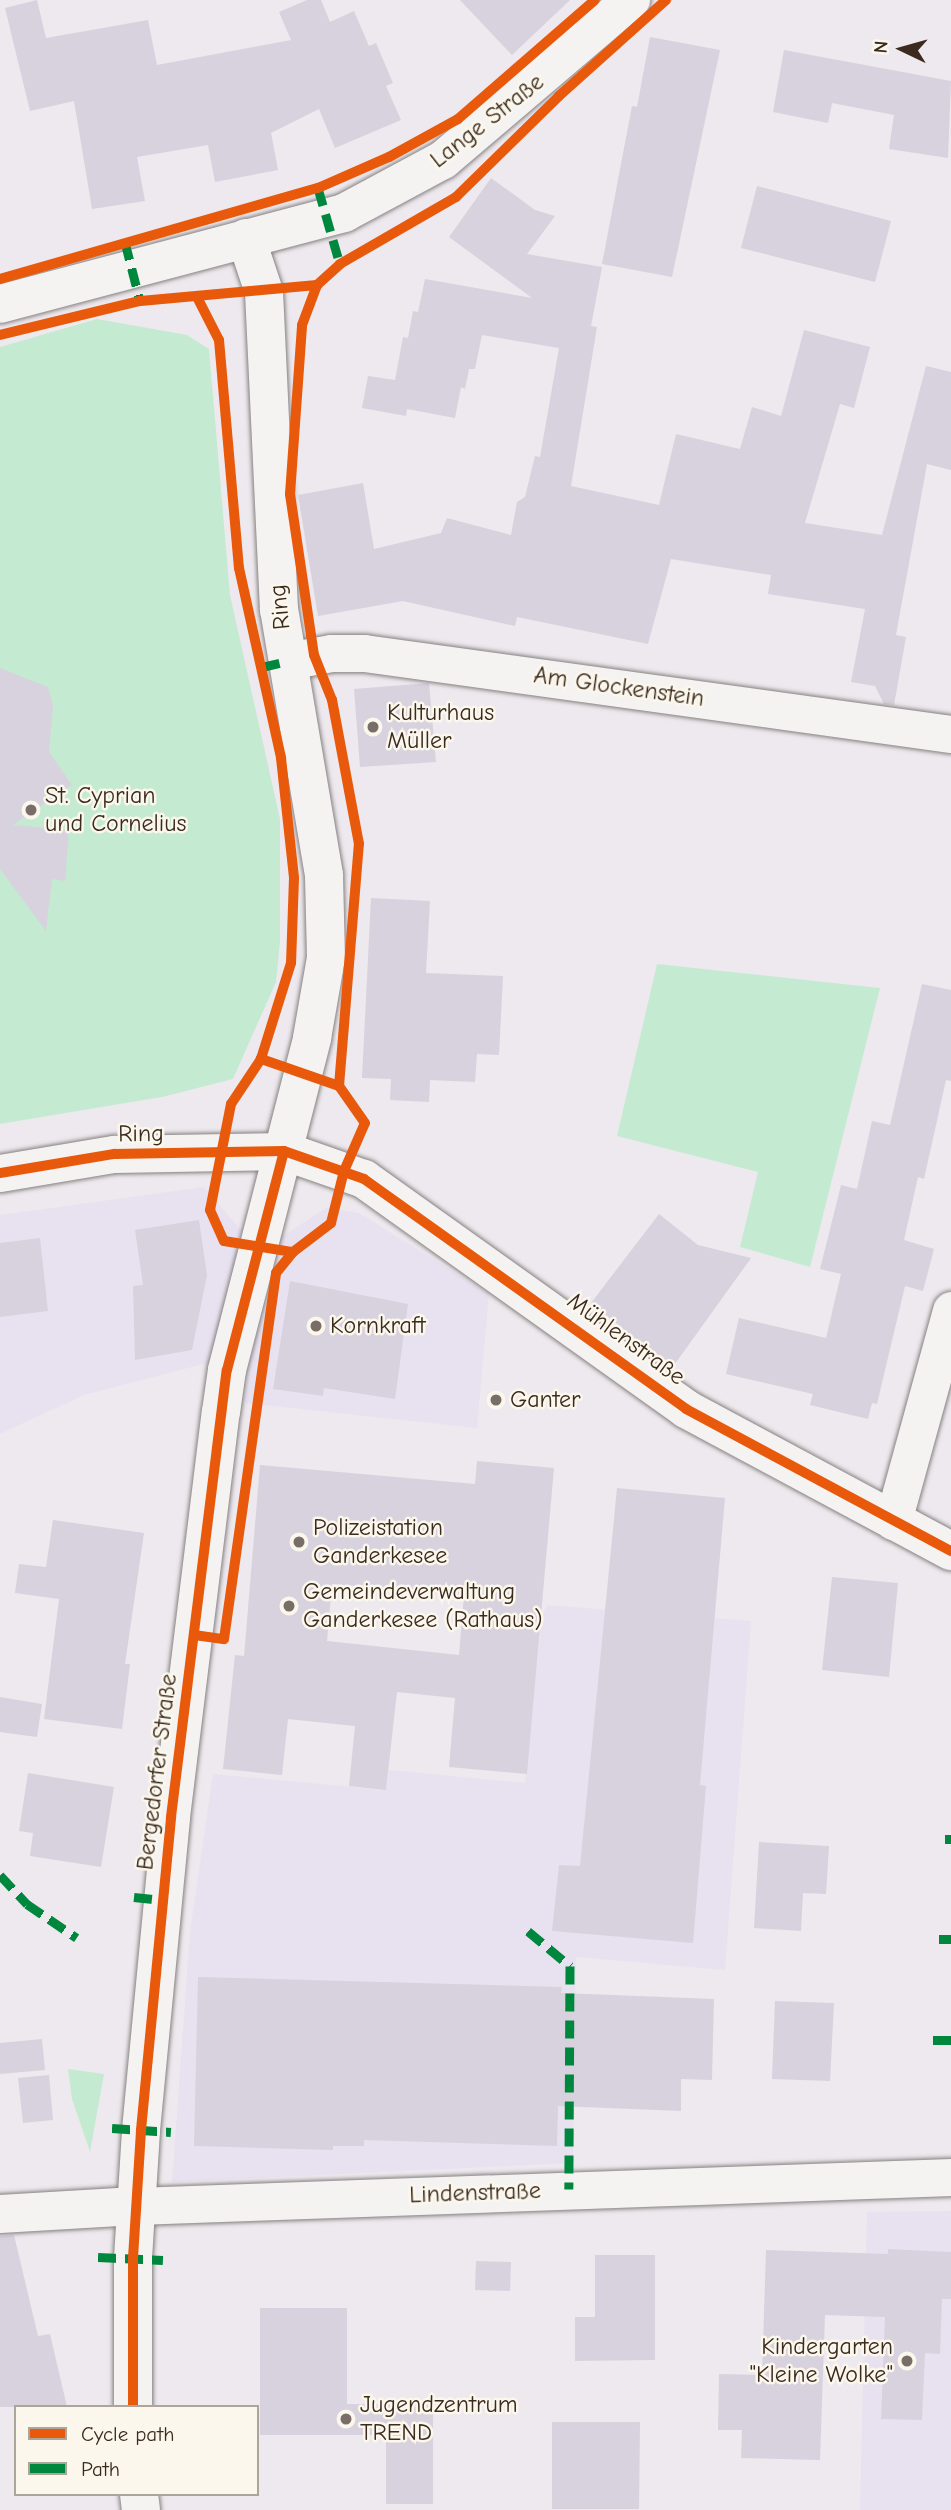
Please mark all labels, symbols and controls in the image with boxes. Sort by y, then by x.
north arrow [867,14,937,84]
text: N [870,40,893,54]
street label: Lange Straße [424,68,550,174]
street label: Ring [263,583,297,631]
street label: Am Glockenstein [532,661,706,713]
place label: Kulturhaus Müller [387,699,494,755]
marker: Kulturhaus Müller [365,719,381,735]
place label: St. Cyprian und Cornelius [45,782,186,838]
marker: St. Cyprian und Cornelius [23,802,39,818]
street label: Ring [118,1119,164,1149]
street label: Mühlenstraße [561,1287,691,1391]
place label: Kornkraft [330,1312,426,1340]
marker: Kornkraft [308,1318,324,1334]
place label: Ganter [510,1386,581,1414]
marker: Ganter [488,1392,504,1408]
place label: Polizeistation Ganderkesee [313,1514,447,1570]
marker: Polizeistation Ganderkesee [291,1534,307,1550]
place label: Gemeindeverwaltung Ganderkesee (Rathaus) [303,1578,543,1634]
marker: Gemeindeverwaltung Ganderkesee (Rathaus) [281,1598,297,1614]
street label: Bergedorfer Straße [131,1672,183,1872]
street label: Lindenstraße [409,2176,541,2210]
place label: Kindergarten "Kleine Wolke" [749,2333,893,2389]
marker: Kindergarten "Kleine Wolke" [899,2353,915,2369]
place label: Jugendzentrum TREND [360,2391,518,2447]
legend [14,2405,259,2496]
marker: Jugendzentrum TREND [338,2411,354,2427]
text: Cycle path [81,2422,174,2446]
text: Path [81,2457,120,2481]

